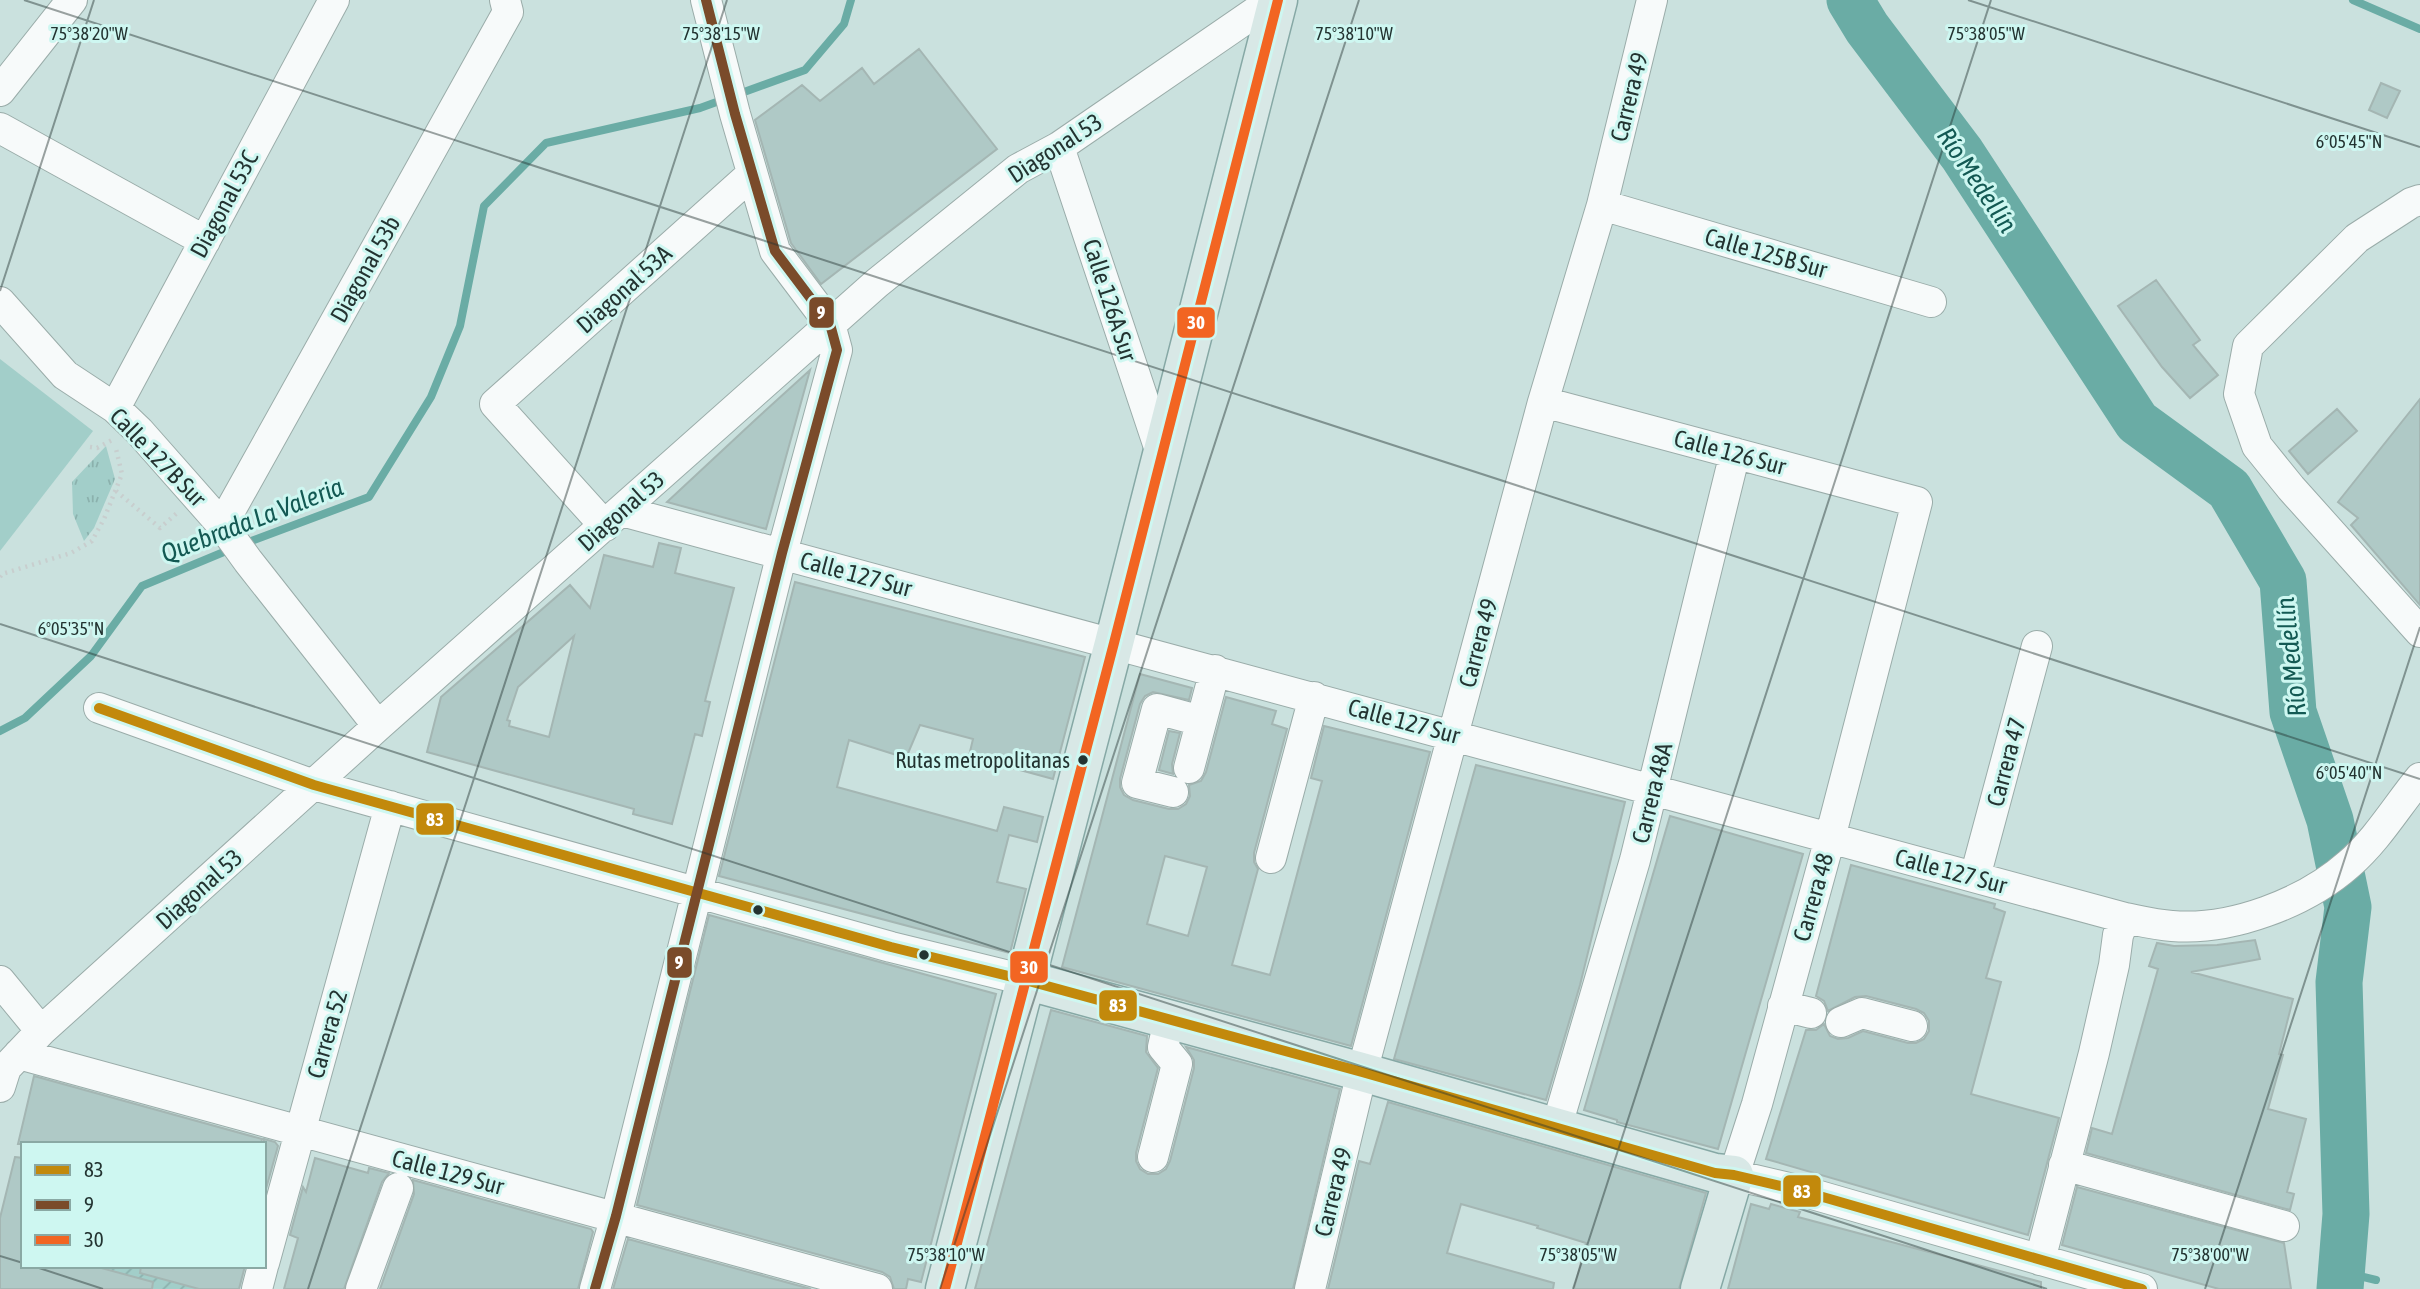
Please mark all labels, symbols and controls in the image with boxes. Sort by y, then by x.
text: 75°38'20"W [50,23,128,44]
text: 75°38'15"W [682,23,760,44]
text: 75°38'10"W [1315,23,1393,44]
text: 75°38'05"W [1947,23,2025,44]
street label: Carrera 49 [1605,50,1653,144]
street label: Diagonal 53 [1003,108,1107,188]
water label: Río Medellín [1931,122,2023,238]
text: 6°05'45"N [2316,131,2382,152]
street label: Diagonal 53C [185,146,263,262]
street label: Diagonal 53b [325,211,405,327]
street label: Calle 125B Sur [1702,223,1831,284]
street label: Calle 126A Sur [1078,236,1143,365]
street label: Diagonal 53A [571,239,677,339]
line badge: 9 [808,296,835,329]
text: 9 [817,301,826,323]
line badge: 30 [1176,306,1216,339]
text: 30 [1187,311,1205,333]
street label: Calle 127B Sur [105,402,212,512]
street label: Calle 126 Sur [1671,424,1790,480]
street label: Diagonal 53 [572,465,670,557]
water label: Quebrada La Valeria [157,471,347,569]
street label: Calle 127 Sur [797,546,916,602]
water label: Río Medellín [2270,595,2312,718]
street label: Carrera 49 [1453,596,1503,690]
text: 6°05'35"N [38,618,104,639]
street label: Calle 127 Sur [1345,693,1464,749]
street label: Carrera 47 [1981,715,2031,809]
street label: Carrera 48A [1627,740,1678,846]
place label: Rutas metropolitanas [895,747,1070,773]
marker: Rutas metropolitanas [1076,753,1090,767]
text: 6°05'40"N [2316,762,2382,783]
line badge: 83 [415,802,455,836]
text: 83 [426,808,444,830]
street label: Diagonal 53 [150,843,248,935]
street label: Calle 127 Sur [1892,843,2011,899]
street label: Carrera 48 [1788,850,1838,944]
unlabelled marker [751,903,765,917]
line badge: 9 [666,946,693,979]
unlabelled marker [917,948,931,962]
line badge: 30 [1009,950,1049,984]
text: 9 [675,951,684,973]
text: 30 [1020,956,1038,978]
street label: Carrera 52 [302,987,352,1081]
line badge: 83 [1098,989,1138,1022]
text: 83 [1109,994,1127,1016]
legend [21,1142,266,1268]
street label: Calle 129 Sur [389,1144,508,1200]
street label: Carrera 49 [1309,1145,1357,1239]
text: 83 [84,1157,104,1181]
line badge: 83 [1782,1174,1822,1208]
text: 83 [1793,1180,1811,1202]
text: 9 [84,1192,94,1216]
text: 30 [84,1227,104,1251]
text: 75°38'10"W [907,1244,985,1265]
text: 75°38'05"W [1539,1244,1617,1265]
text: 75°38'00"W [2171,1244,2249,1265]

